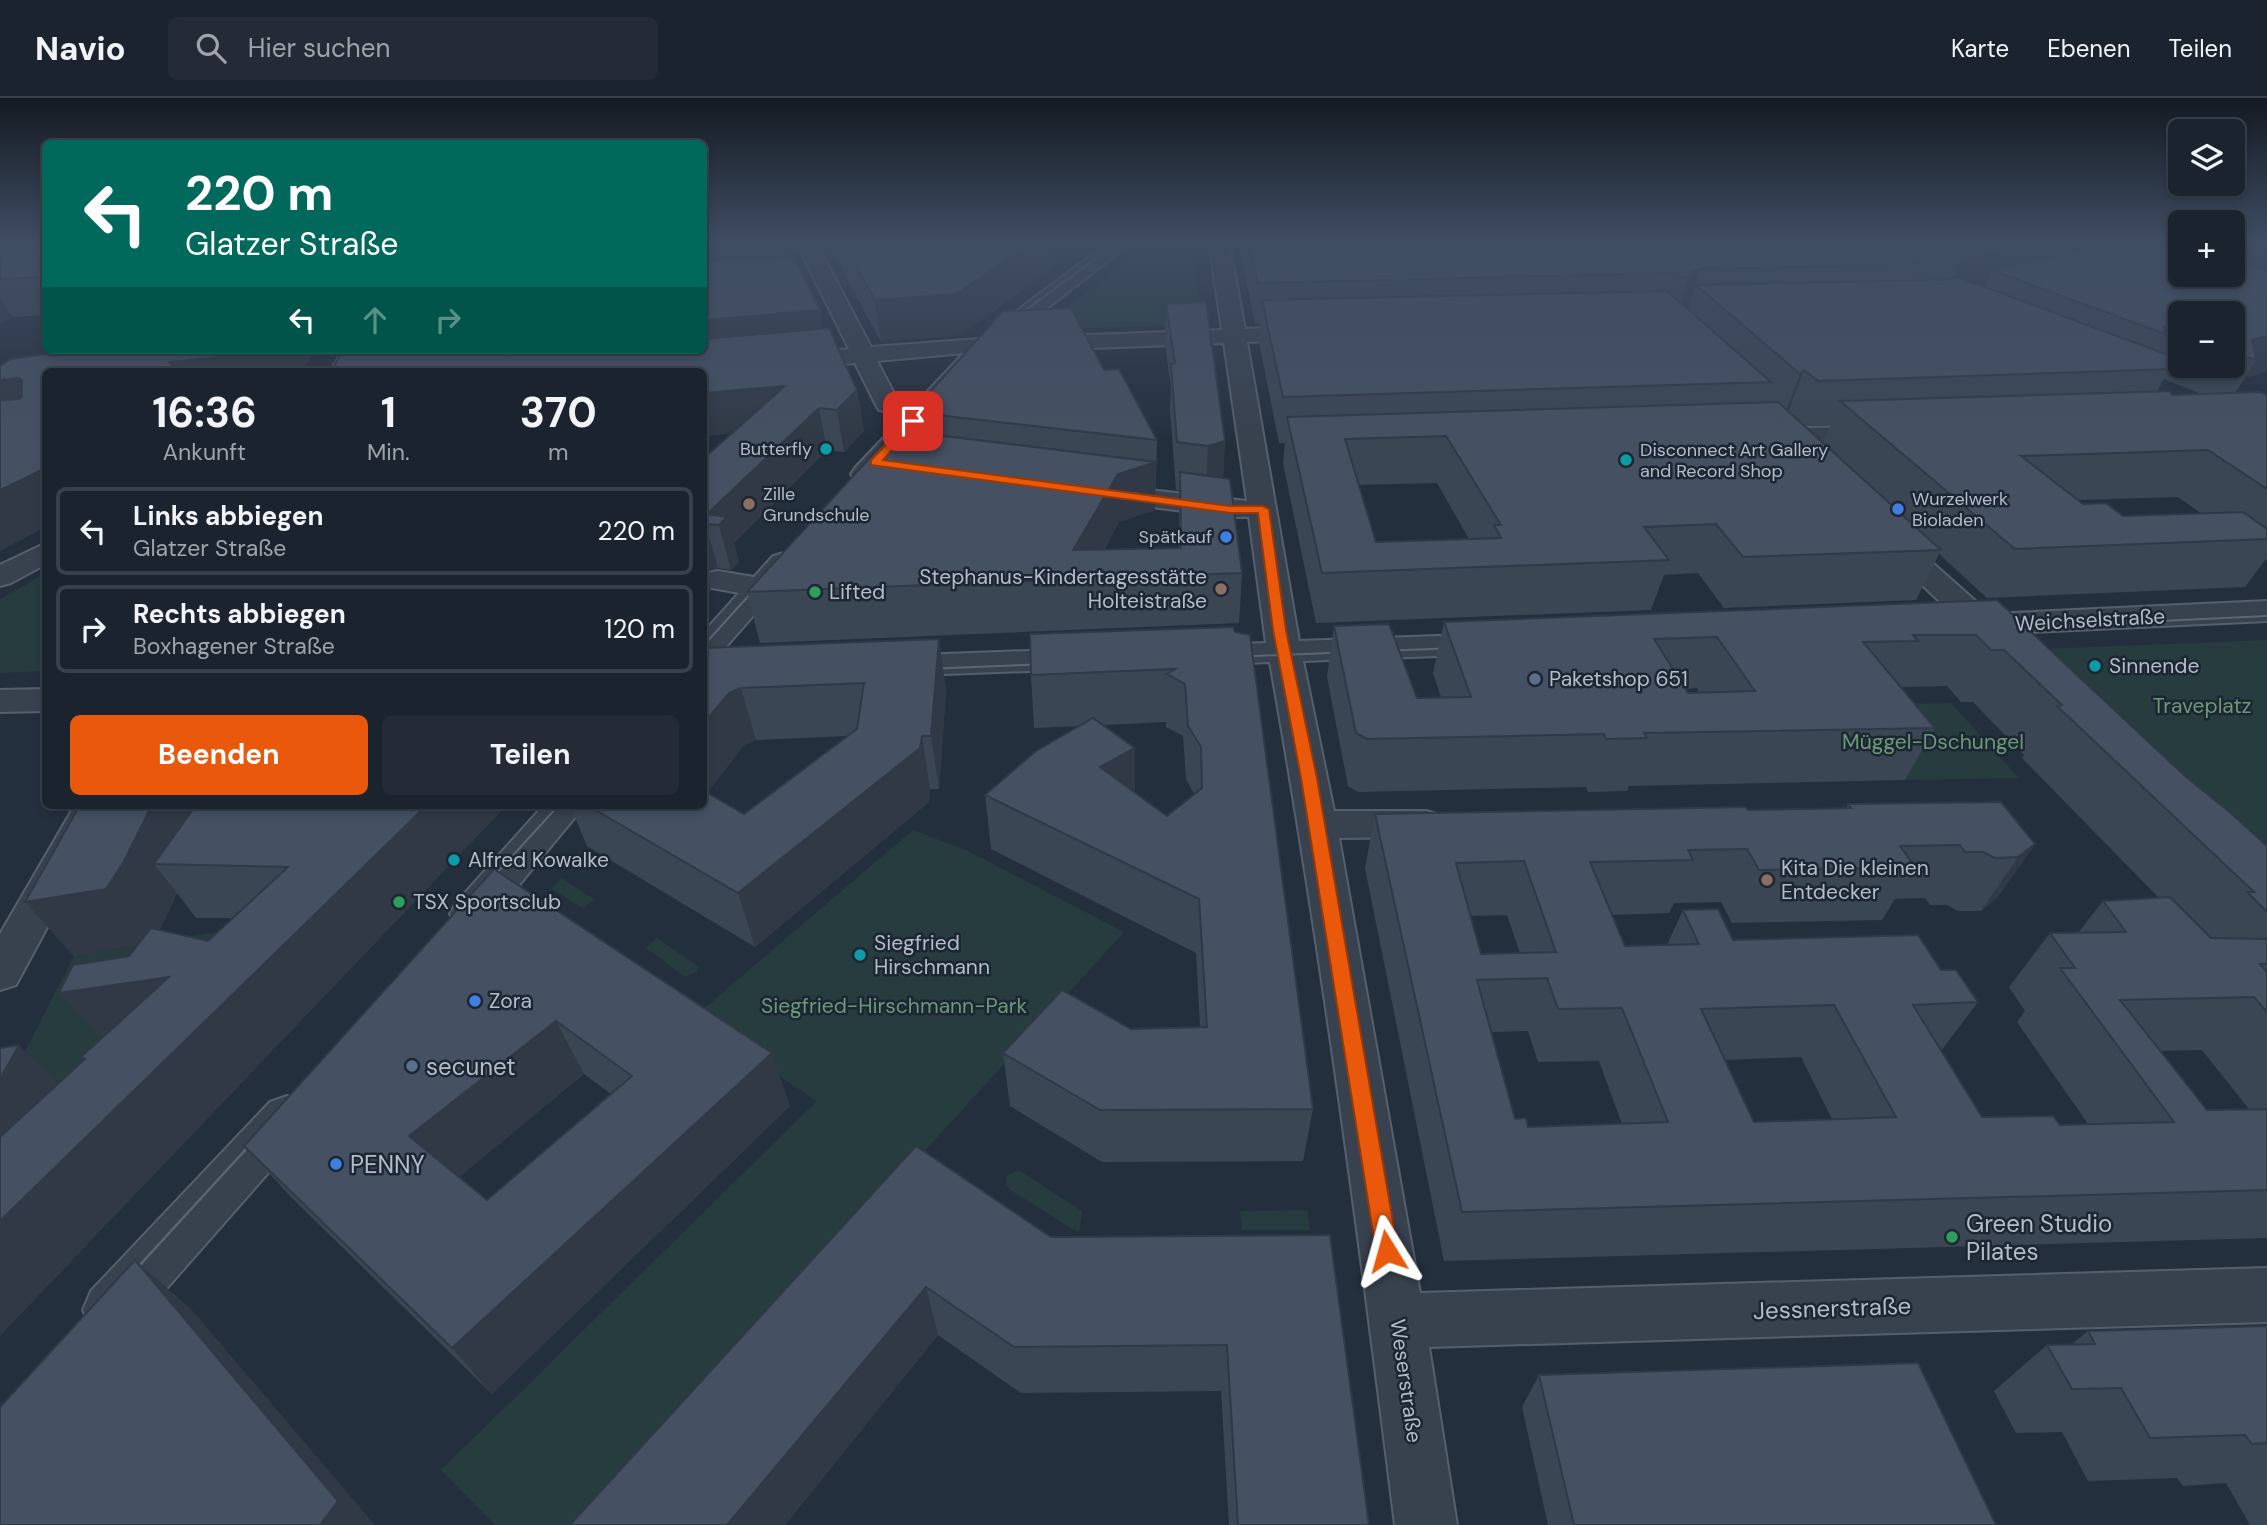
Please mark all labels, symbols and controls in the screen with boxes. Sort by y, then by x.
search box [168,17,658,80]
text: Navio [35,27,126,70]
icon: search [192,29,230,67]
text: Hier suchen [248,31,390,65]
text: Karte [1951,33,2009,64]
text: Ebenen [2047,33,2131,64]
text: Teilen [2169,33,2232,64]
map controls [2168,119,2245,378]
button: layers [2168,119,2245,196]
text: 220 m [185,161,333,225]
icon: left [70,168,161,259]
button: + [2168,210,2245,287]
text: Glatzer Straße [185,223,398,265]
icon: left [283,301,321,339]
icon: ahead [356,301,394,339]
icon: right [429,301,467,339]
button: − [2168,301,2245,378]
text: 16:36 [152,385,257,440]
text: 1 [381,385,396,440]
text: 370 [520,385,597,440]
pin [883,391,943,451]
icon: arrive [894,402,932,440]
text: Ankunft [163,437,246,467]
text: Min. [367,437,410,467]
text: m [548,437,569,467]
place label: Butterfly [740,437,812,461]
place label: Disconnect Art Gallery and Record Shop [1640,438,1828,483]
marker: Butterfly [818,441,834,457]
marker: Disconnect Art Gallery and Record Shop [1618,452,1634,468]
place label: Zille Grundschule [763,482,869,527]
place label: Wurzelwerk Bioladen [1912,487,2008,532]
marker: Zille Grundschule [741,496,757,512]
text: Links abbiegen [133,499,323,533]
marker: Wurzelwerk Bioladen [1890,501,1906,517]
icon: left [74,512,112,550]
text: 220 m [597,514,675,548]
place label: Spätkauf [1138,525,1212,549]
marker: Spätkauf [1218,529,1234,545]
text: Glatzer Straße [133,533,286,563]
place label: Stephanus-Kindertagesstätte Holteistraße [919,563,1207,615]
place label: Lifted [829,578,885,606]
marker: Stephanus-Kindertagesstätte Holteistraße [1213,581,1229,597]
marker: Lifted [807,584,823,600]
text: Rechts abbiegen [133,597,346,631]
street label: Weichselstraße [2014,602,2166,638]
icon: right [74,610,112,648]
text: 120 m [604,612,675,646]
text: Boxhagener Straße [133,631,335,661]
place label: Sinnende [2109,652,2199,680]
marker: Sinnende [2087,658,2103,674]
place label: Paketshop 651 [1549,665,1688,693]
marker: Paketshop 651 [1527,671,1543,687]
park label: Traveplatz [2153,692,2251,720]
button: Beenden [70,715,368,795]
button: Teilen [382,715,679,795]
park label: Müggel-Dschungel [1842,728,2024,756]
place label: Alfred Kowalke [468,846,609,874]
marker: Alfred Kowalke [446,852,462,868]
place label: Kita Die kleinen Entdecker [1781,854,1929,906]
marker: Kita Die kleinen Entdecker [1759,872,1775,888]
place label: TSX Sportsclub [413,888,561,916]
marker: TSX Sportsclub [391,894,407,910]
place label: Siegfried Hirschmann [874,929,990,981]
marker: Siegfried Hirschmann [852,947,868,963]
place label: Zora [489,987,532,1015]
park label: Siegfried-Hirschmann-Park [761,992,1027,1020]
marker: Zora [467,993,483,1009]
place label: secunet [426,1051,516,1082]
marker: secunet [404,1058,420,1074]
place label: PENNY [350,1149,425,1180]
marker: PENNY [328,1156,344,1172]
place label: Green Studio Pilates [1966,1208,2112,1267]
position arrow [1350,1214,1424,1288]
marker: Green Studio Pilates [1944,1229,1960,1245]
street label: Jessnerstraße [1752,1290,1912,1326]
street label: Weserstraße [1383,1317,1429,1445]

